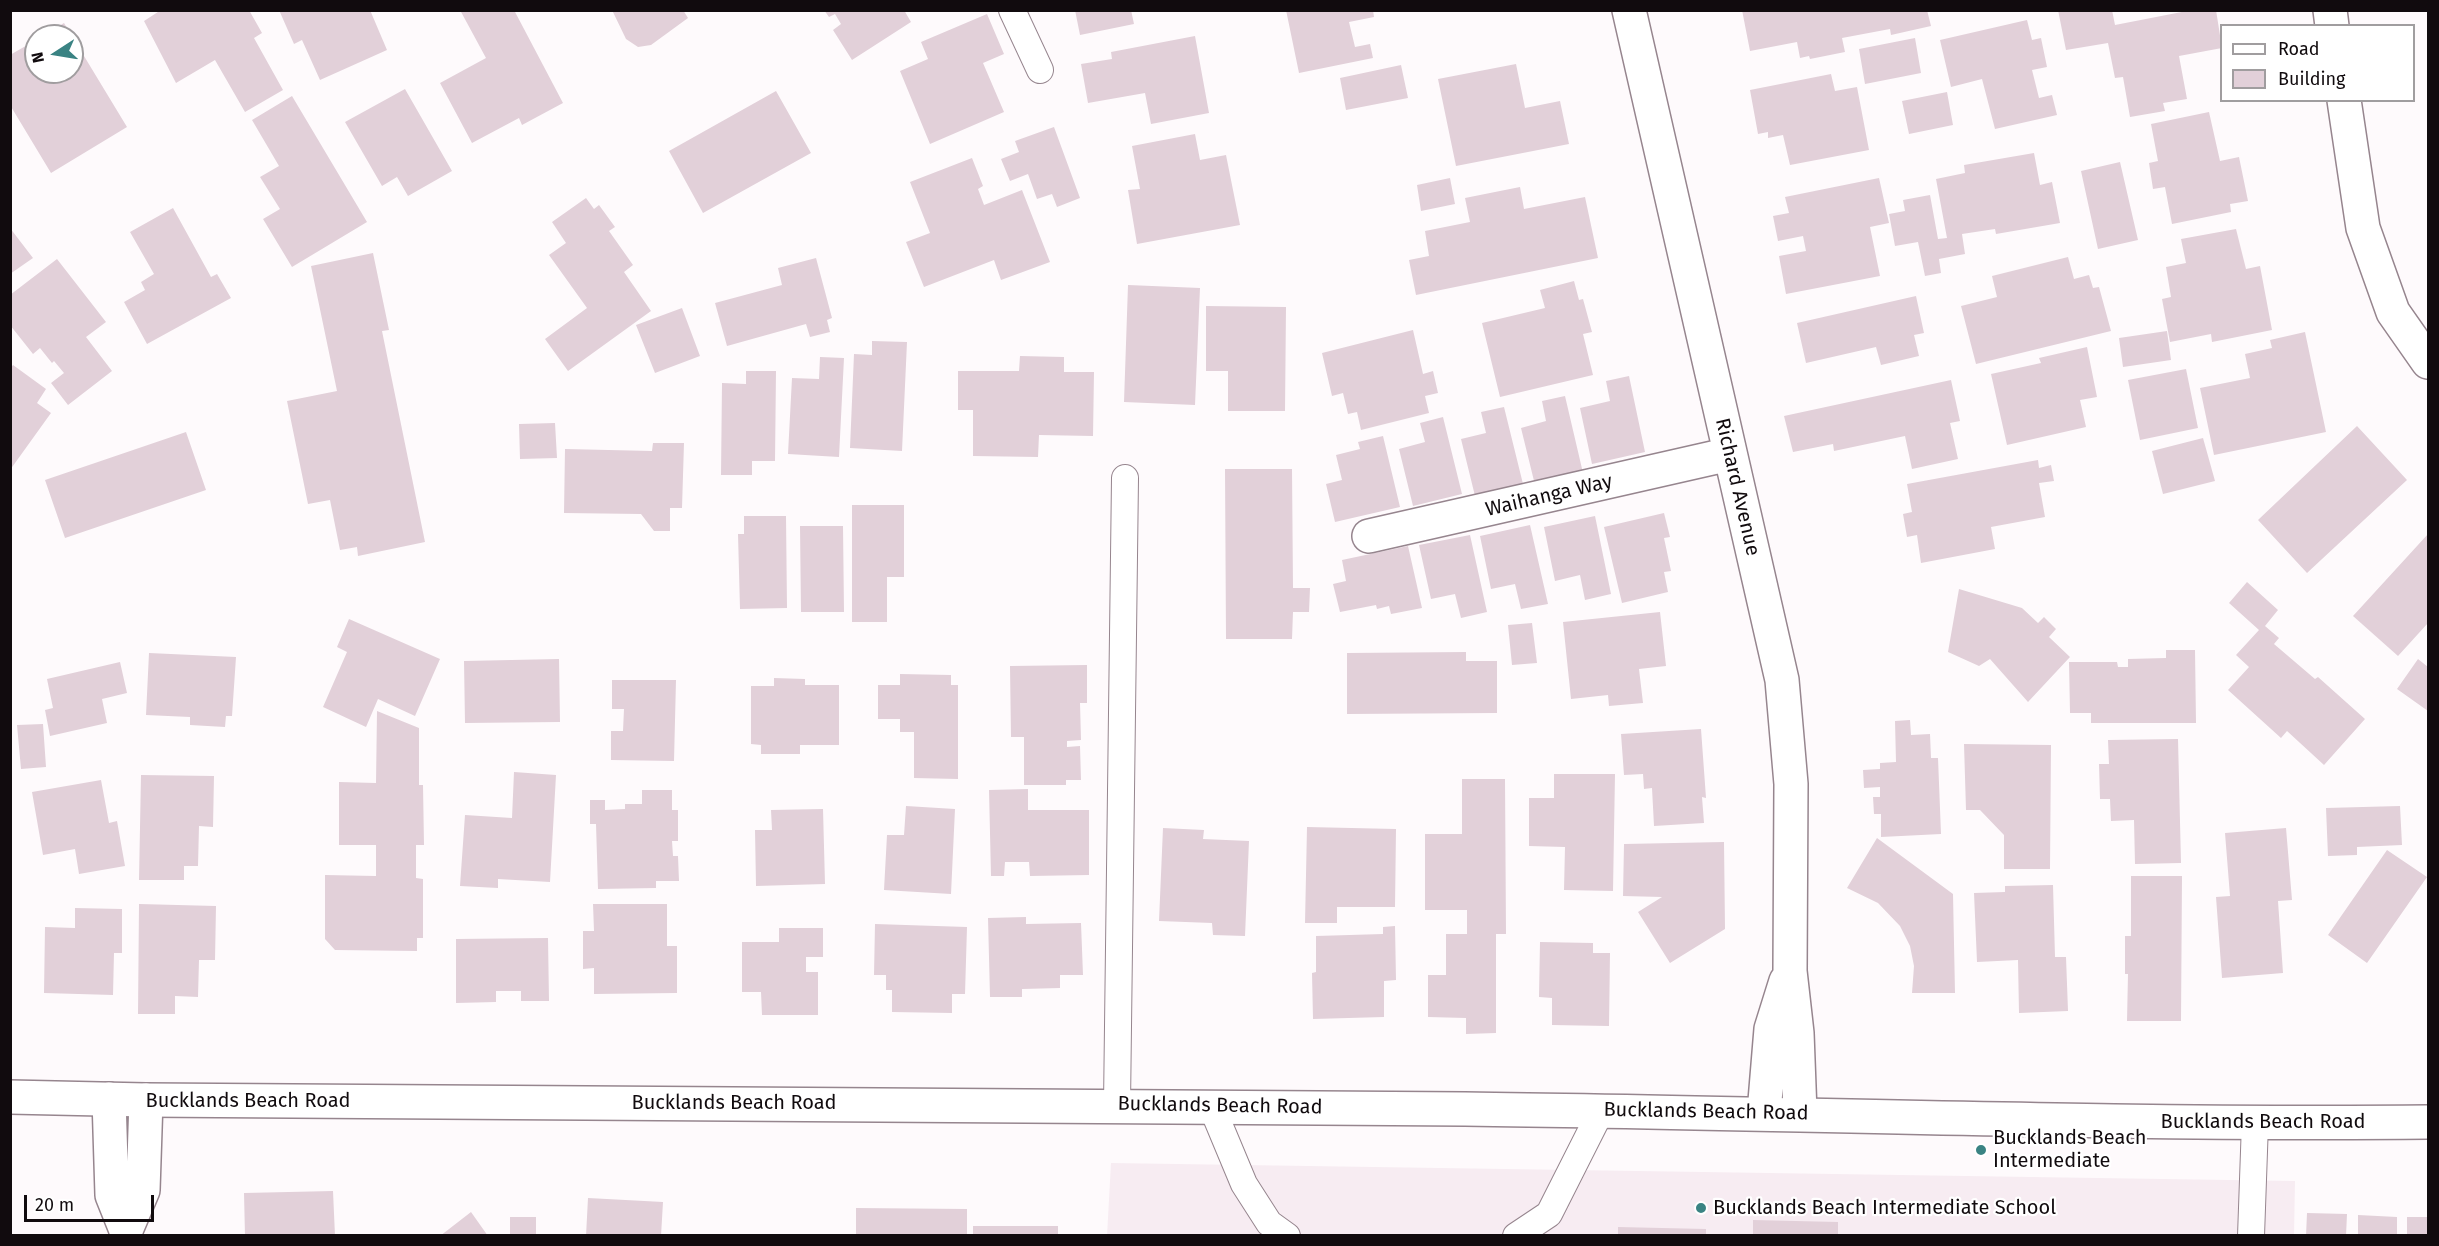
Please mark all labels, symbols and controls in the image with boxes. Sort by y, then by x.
north arrow [24,24,84,84]
legend [2220,24,2415,102]
text: Road [2278,38,2320,60]
text: N [27,50,48,65]
text: Building [2278,68,2345,90]
street label: Richard Avenue [1709,416,1765,558]
street label: Waihanga Way [1483,470,1615,522]
street label: Bucklands Beach Road [146,1089,350,1113]
street label: Bucklands Beach Road [632,1091,836,1115]
street label: Bucklands Beach Road [1117,1092,1323,1120]
street label: Bucklands Beach Road [1603,1098,1809,1126]
street label: Bucklands Beach Road [2161,1110,2365,1134]
place label: Bucklands Beach Intermediate [1993,1126,2147,1173]
marker: Bucklands Beach Intermediate [1974,1143,1988,1157]
scale bar [27,1183,158,1221]
text: 20 m [35,1194,74,1216]
place label: Bucklands Beach Intermediate School [1713,1196,2056,1220]
marker: Bucklands Beach Intermediate School [1694,1201,1708,1215]

